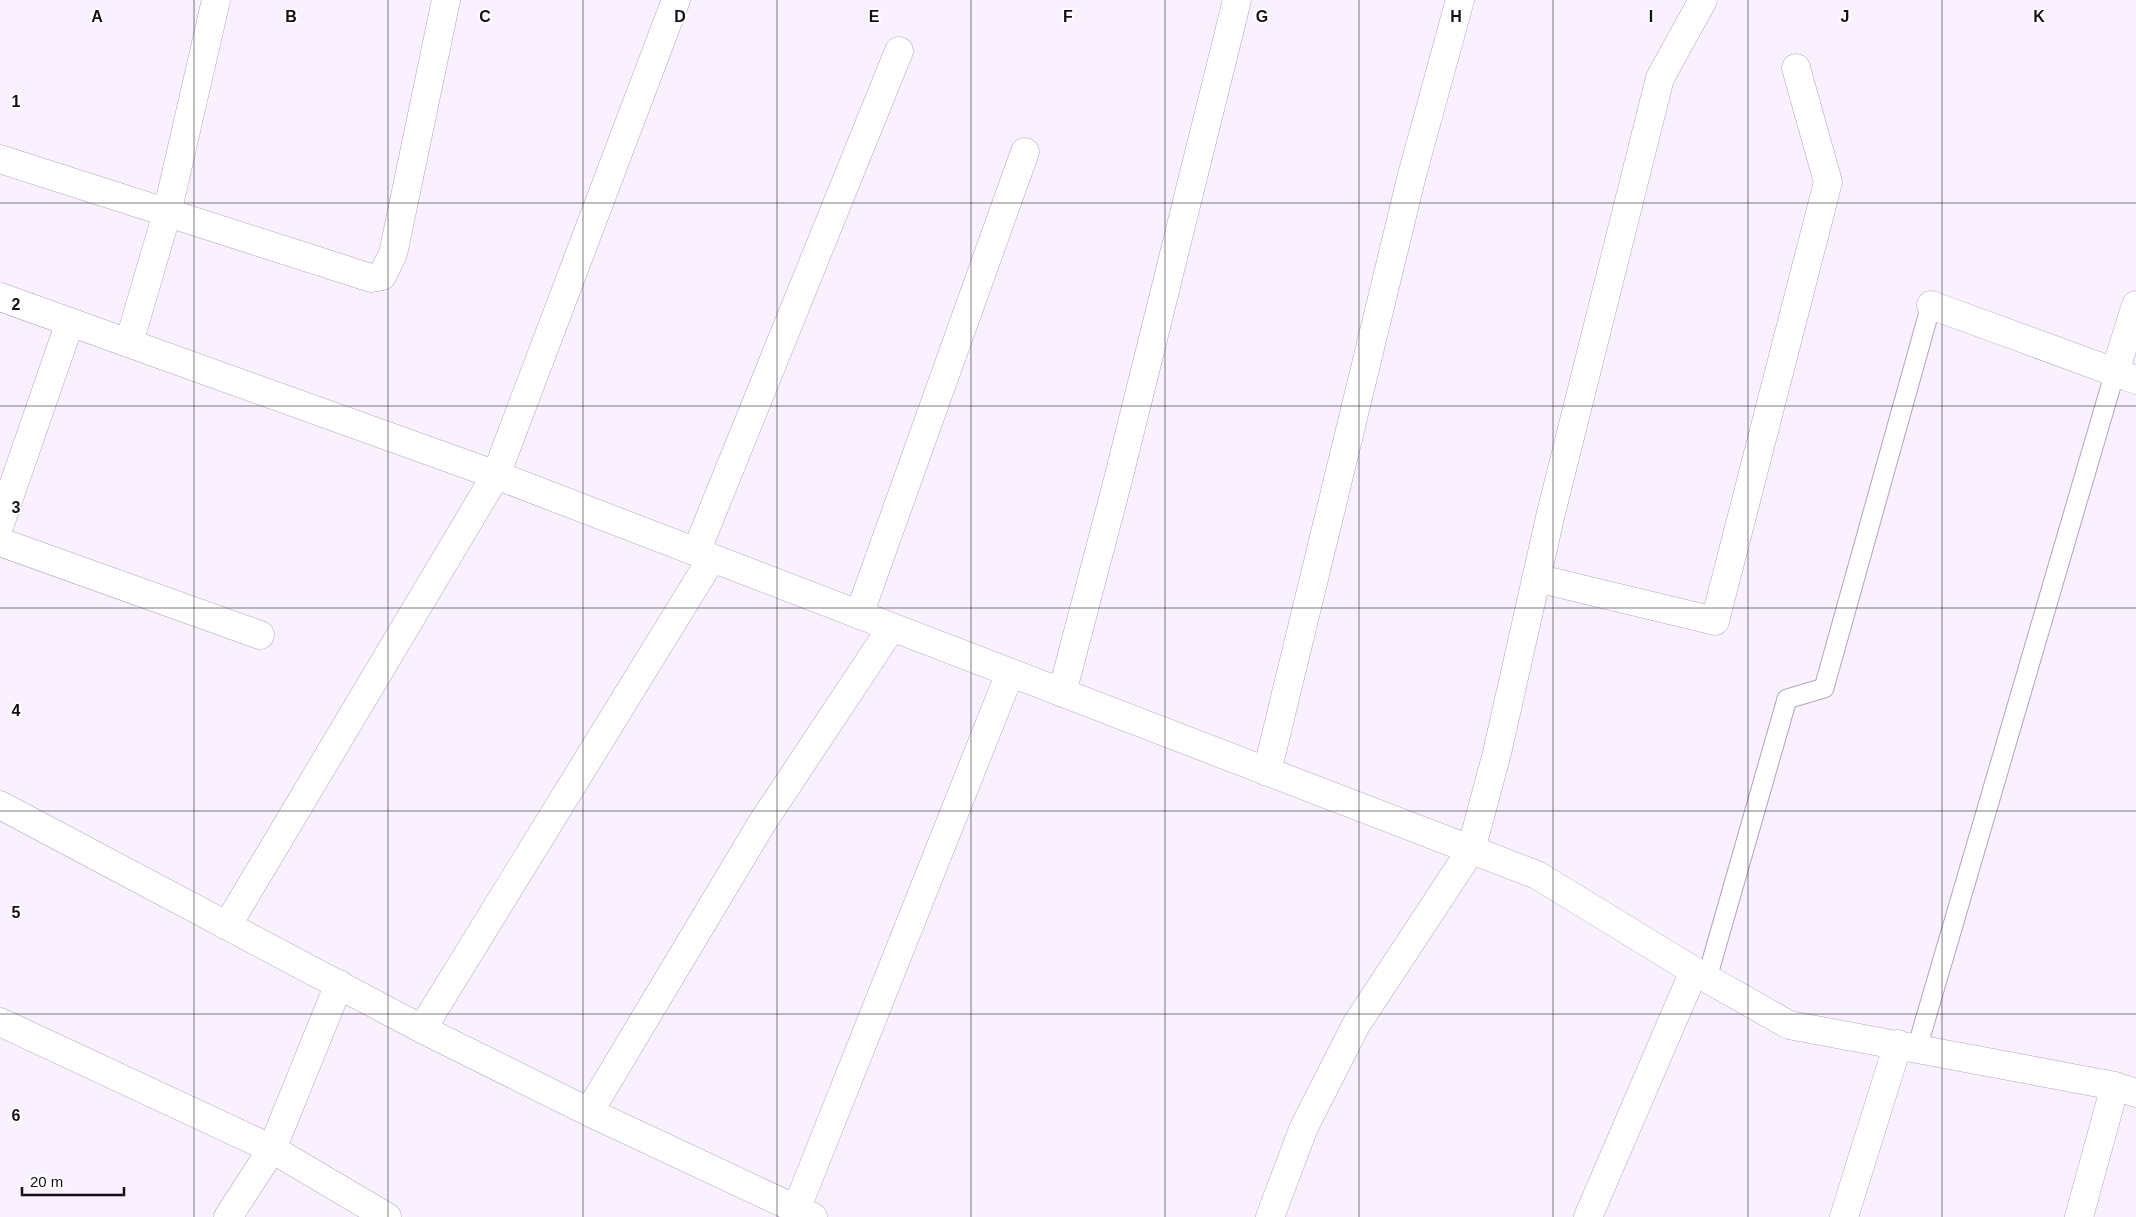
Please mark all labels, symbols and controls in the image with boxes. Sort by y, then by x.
text: A [91,8,103,25]
text: B [285,8,297,25]
text: C [479,8,491,25]
text: D [674,8,686,25]
text: E [869,8,880,25]
text: F [1063,8,1073,25]
text: G [1256,8,1268,25]
text: H [1450,8,1462,25]
text: I [1649,8,1653,25]
text: J [1841,8,1849,25]
text: K [2033,8,2045,25]
text: 1 [12,93,21,110]
text: 2 [12,296,21,313]
text: 3 [12,499,21,516]
text: 4 [12,702,21,719]
text: 5 [12,904,21,921]
text: 6 [12,1107,21,1124]
scale bar [22,1164,125,1196]
text: 20 m [30,1173,63,1190]

